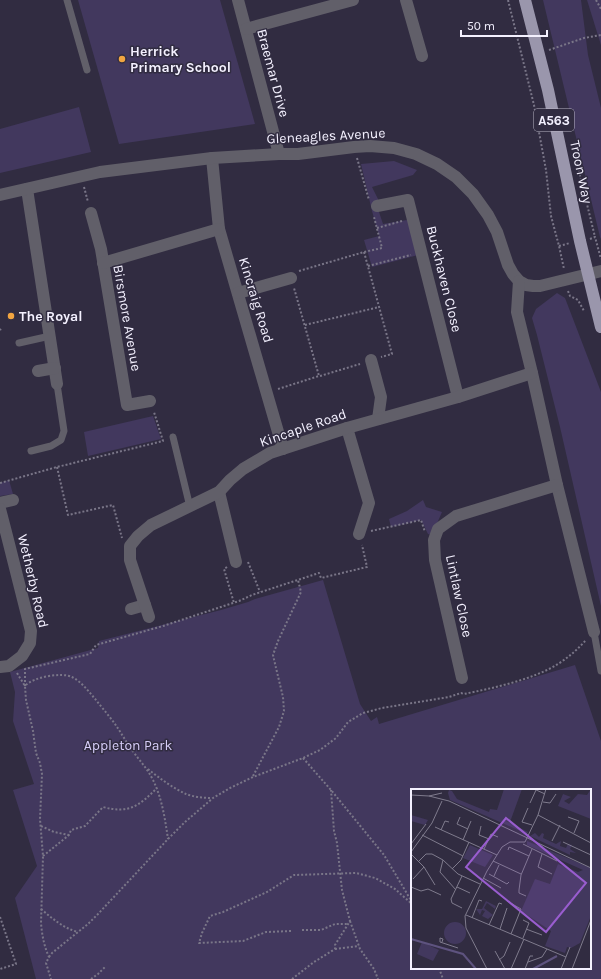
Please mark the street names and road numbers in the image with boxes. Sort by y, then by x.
street label: Braemar Drive [253,27,293,119]
road number: A563 [534,109,574,131]
street label: Gleneagles Avenue [266,124,386,148]
street label: Troon Way [566,139,596,206]
street label: Buckhaven Close [423,224,465,334]
street label: Kincraig Road [235,255,277,345]
street label: Birsmore Avenue [109,263,145,373]
street label: Kincaple Road [257,405,349,451]
street label: Wetherby Road [14,533,52,629]
street label: Lintlaw Close [442,553,476,639]

